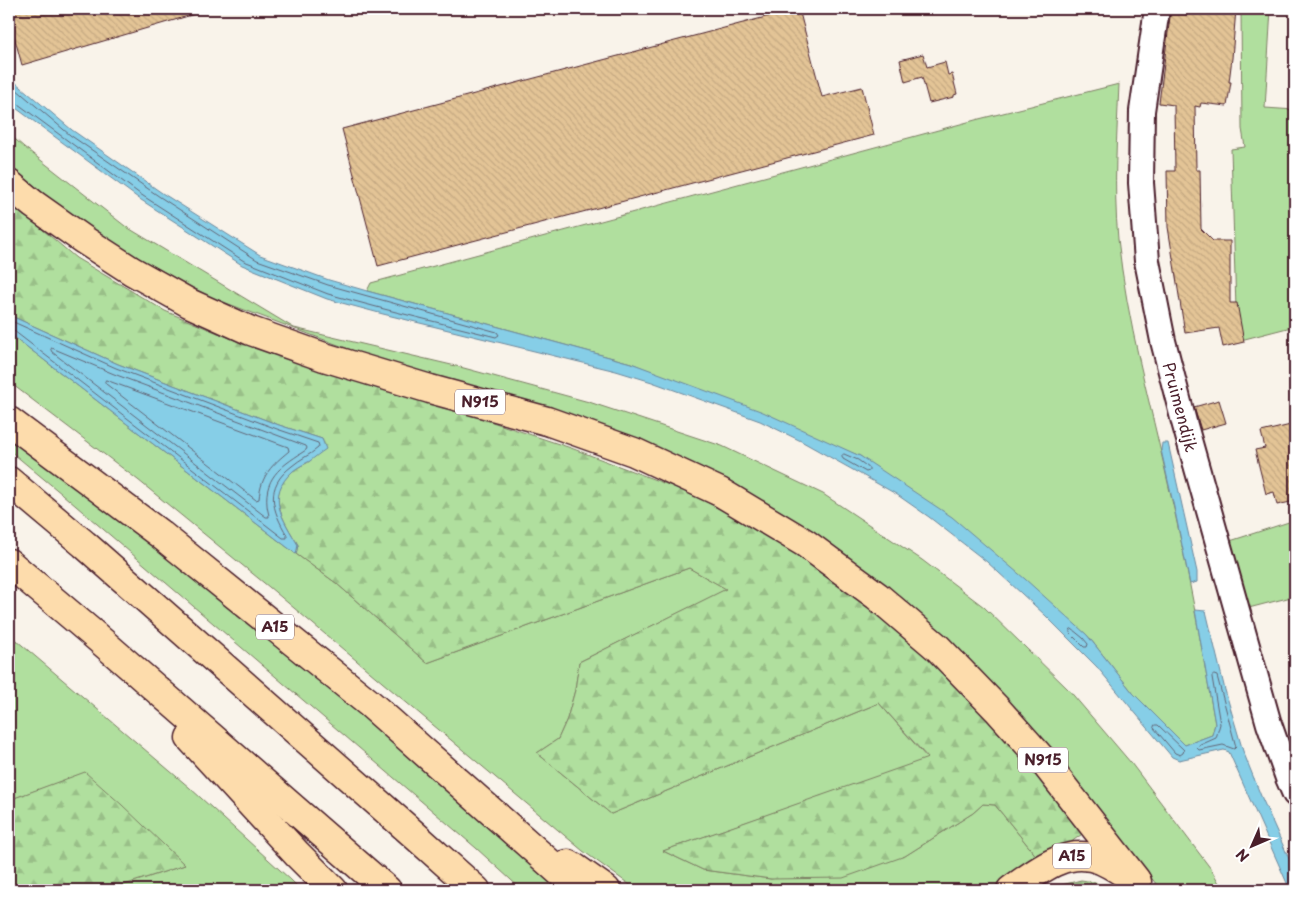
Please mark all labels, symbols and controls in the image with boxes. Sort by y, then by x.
street label: Pruimendijk [1157,359,1205,455]
road number: N915 [455,390,505,414]
road number: A15 [256,614,294,640]
road number: N915 [1018,748,1068,772]
north arrow [1226,822,1276,872]
road number: A15 [1053,844,1091,868]
text: N [1231,844,1254,867]

